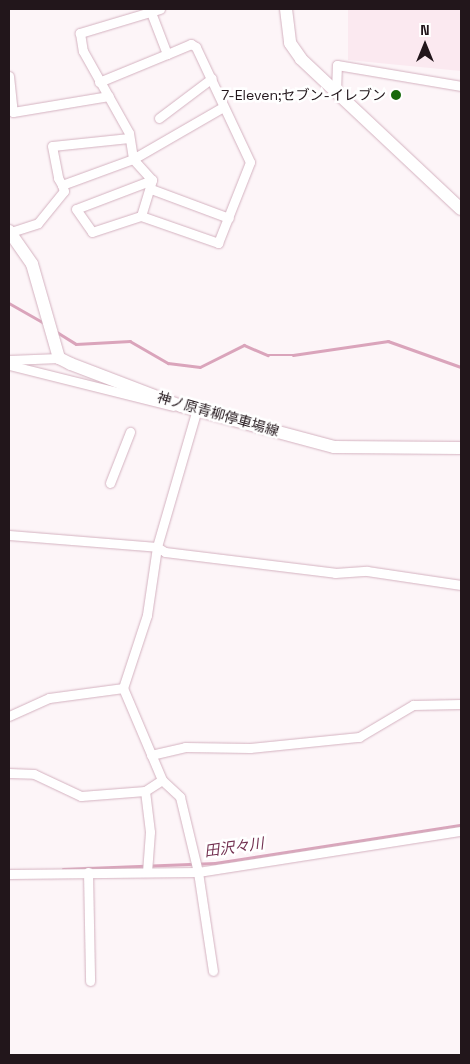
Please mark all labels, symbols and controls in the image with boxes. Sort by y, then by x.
north arrow [400,20,450,70]
text: N [420,21,430,39]
place label: 7-Eleven;セブン-イレブン [221,87,386,103]
marker: 7-Eleven;セブン-イレブン [390,89,402,101]
street label: 神ノ原青柳停車場線 [155,389,281,439]
water label: 田沢々川 [203,834,265,860]

